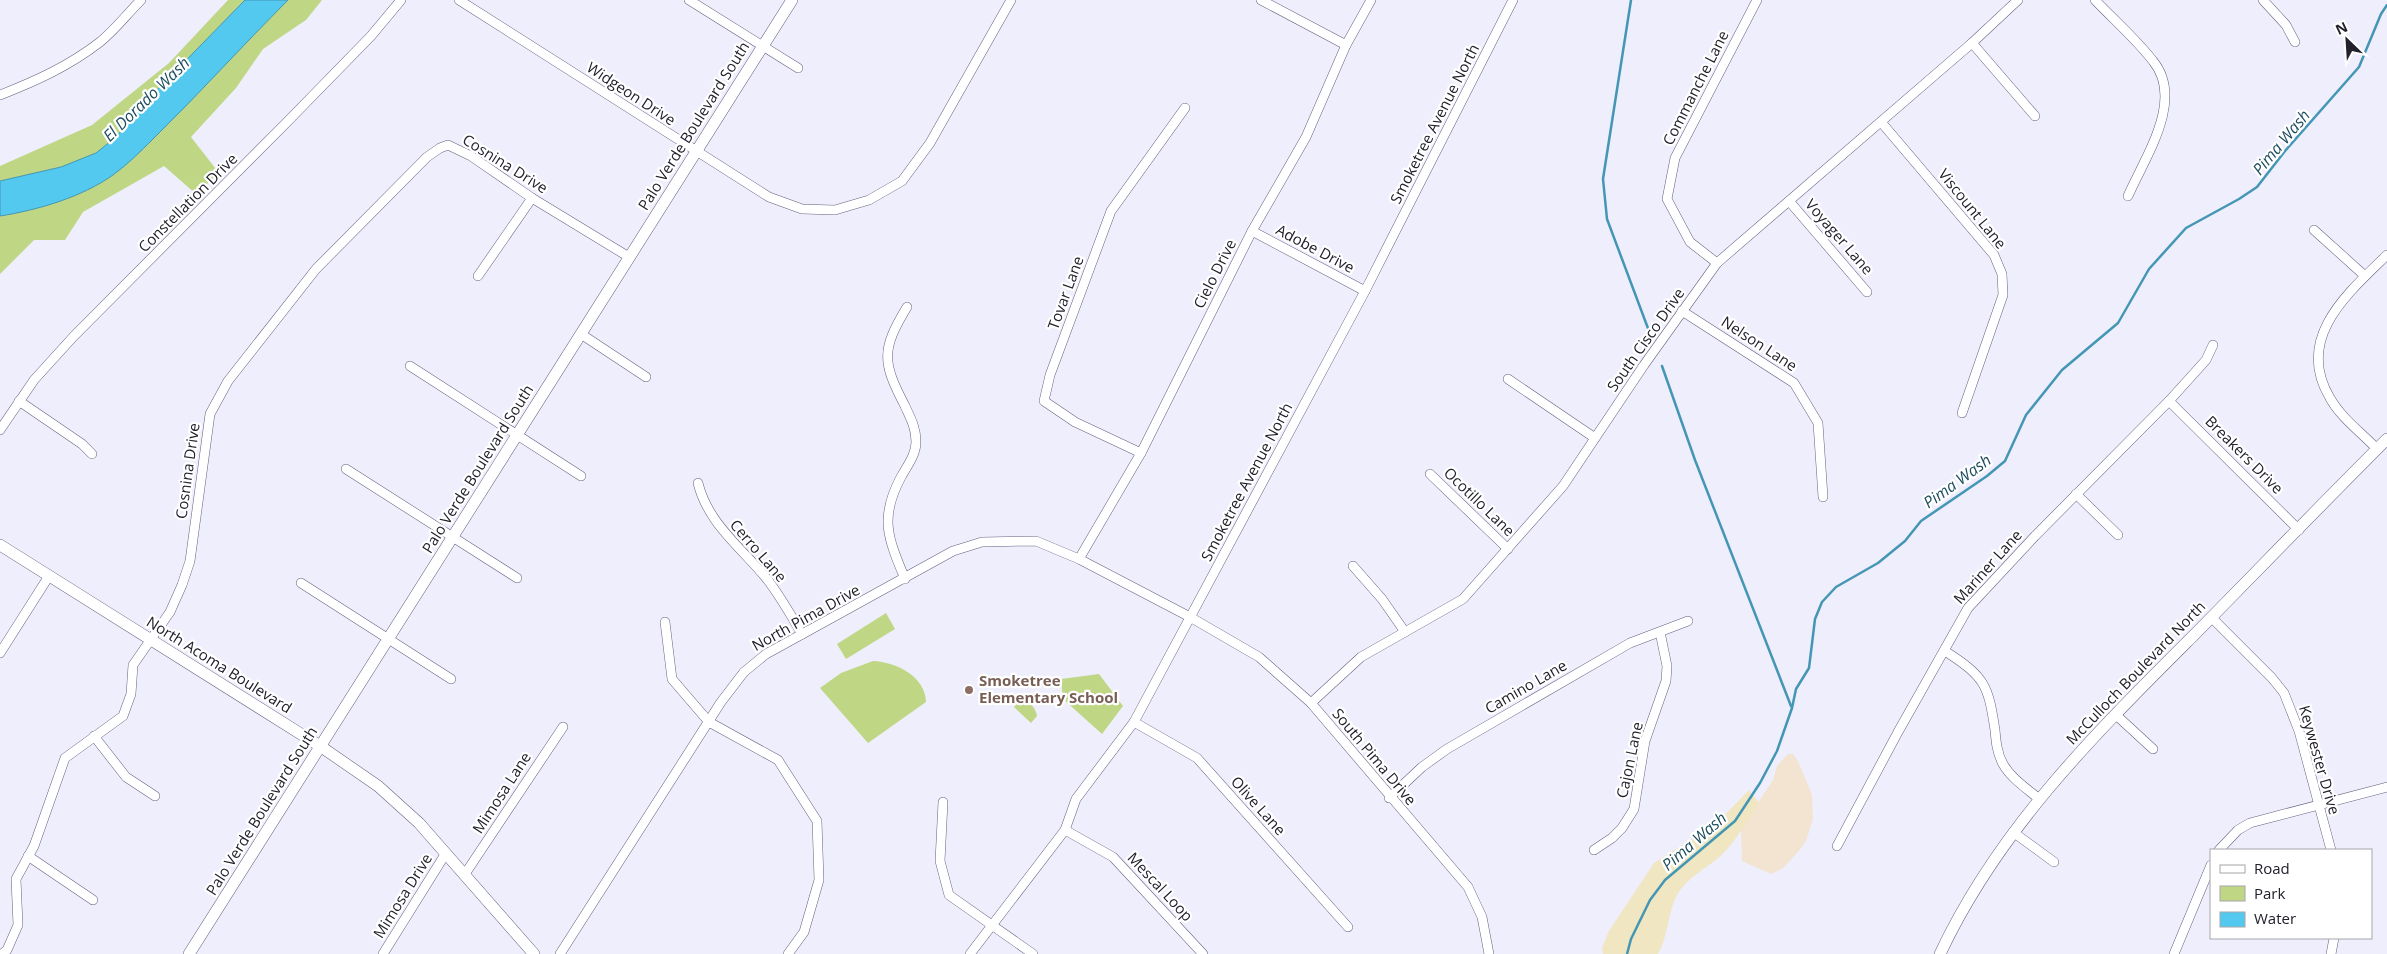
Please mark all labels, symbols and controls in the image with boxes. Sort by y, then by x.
north arrow [2322,15,2372,65]
text: N [2332,17,2350,39]
street label: Commanche Lane [1658,27,1733,148]
street label: Palo Verde Boulevard South [633,37,753,214]
street label: Smoketree Avenue North [1385,40,1483,207]
water label: El Dorado Wash [98,52,194,146]
street label: Widgeon Drive [583,57,680,129]
water label: Pima Wash [2247,105,2315,179]
street label: Cosnina Drive [459,129,552,197]
street label: Constellation Drive [133,148,241,256]
street label: Viscount Lane [1934,164,2011,253]
street label: Voyager Lane [1801,194,1878,278]
street label: Adobe Drive [1273,219,1358,277]
street label: Cielo Drive [1188,236,1240,312]
street label: Tovar Lane [1043,253,1088,332]
street label: South Cisco Drive [1602,284,1688,395]
street label: Nelson Lane [1718,311,1801,375]
street label: Palo Verde Boulevard South [417,380,537,557]
street label: Smoketree Avenue North [1196,399,1296,564]
street label: Breakers Drive [2201,411,2288,498]
street label: Cosnina Drive [170,422,204,520]
water label: Pima Wash [1919,449,1995,513]
street label: Ocotillo Lane [1440,462,1519,540]
street label: Cerro Lane [726,515,792,586]
street label: Mariner Lane [1949,525,2026,608]
street label: North Pima Drive [748,579,863,655]
street label: McCulloch Boulevard North [2061,596,2209,748]
street label: North Acoma Boulevard [143,611,296,717]
street label: Camino Lane [1481,655,1570,718]
place label: Smoketree Elementary School [979,670,1118,707]
marker: Smoketree Elementary School [963,684,975,696]
street label: Keywester Drive [2295,703,2345,817]
street label: South Pima Drive [1328,704,1421,809]
street label: Cajon Lane [1611,720,1647,800]
street label: Palo Verde Boulevard South [201,722,321,899]
street label: Mimosa Lane [467,748,535,837]
street label: Olive Lane [1227,772,1291,839]
water label: Pima Wash [1657,807,1731,875]
street label: Mescal Loop [1124,848,1198,925]
street label: Mimosa Drive [368,849,436,942]
legend [2210,849,2372,939]
text: Road [2254,858,2290,878]
text: Park [2254,883,2285,903]
text: Water [2254,908,2296,928]

